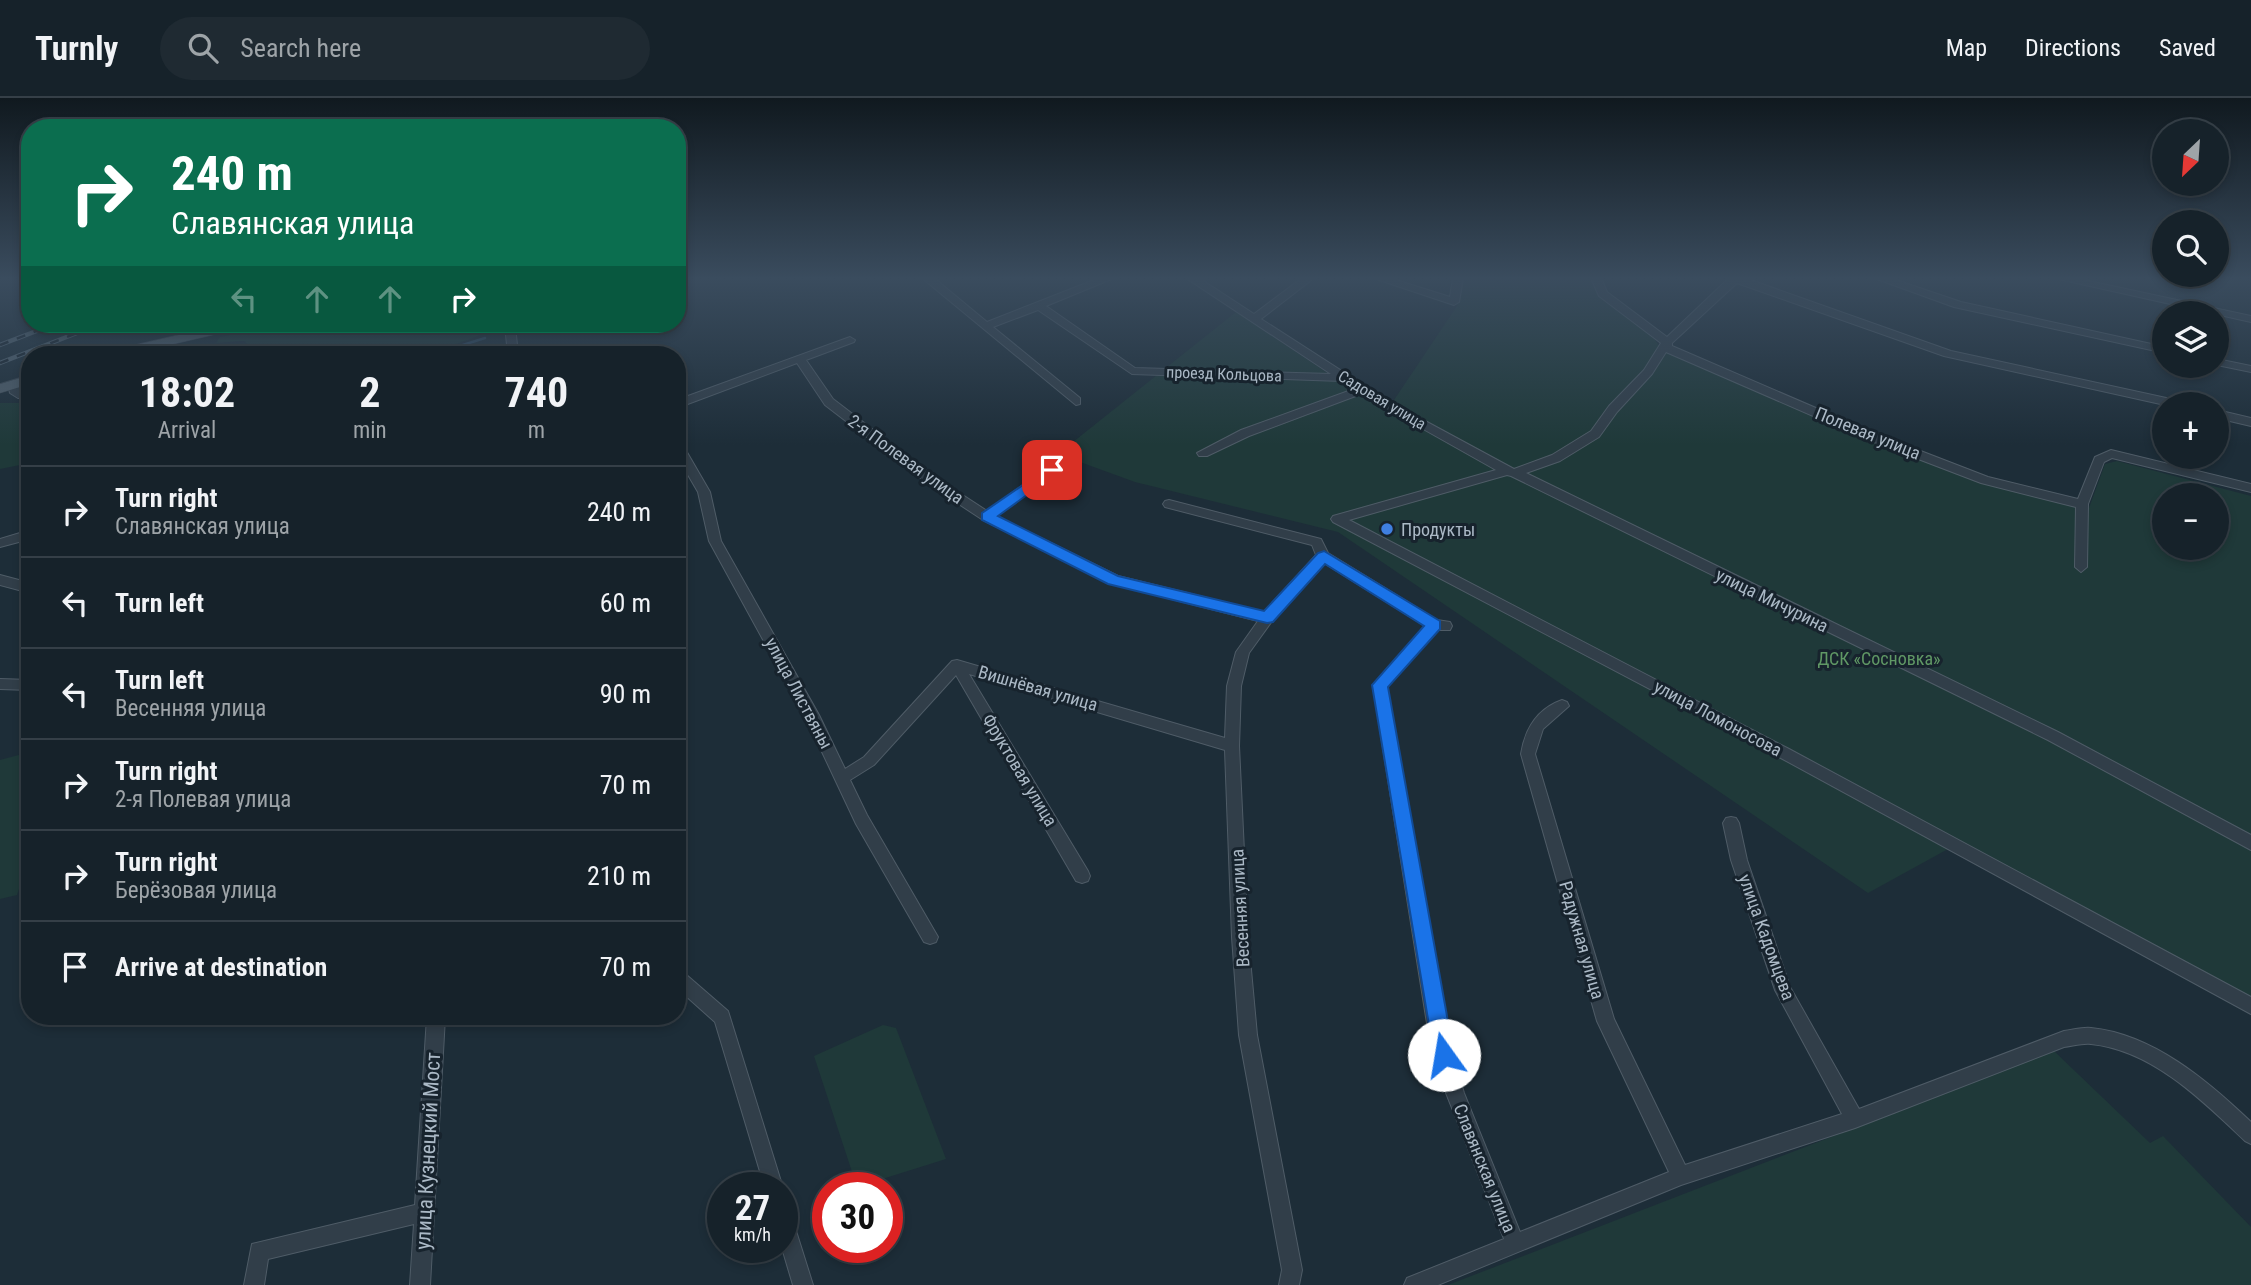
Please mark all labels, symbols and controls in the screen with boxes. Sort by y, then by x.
search box [160,17,650,80]
text: Turnly [35,29,118,68]
icon: search [184,29,222,67]
text: Search here [240,33,361,63]
text: Map [1946,34,1987,62]
text: Directions [2025,34,2121,62]
text: Saved [2159,34,2216,62]
north arrow [2152,119,2230,196]
map controls [2152,119,2229,560]
text: 240 m [171,145,293,202]
icon: right [56,147,147,238]
text: Славянская улица [171,204,414,242]
button: search [2152,210,2229,287]
icon: left [225,280,263,318]
icon: ahead [298,280,336,318]
icon: ahead [371,280,409,318]
icon: right [444,280,482,318]
button: layers [2152,301,2229,378]
street label: проезд Кольцова [1166,362,1282,386]
street label: Садовая улица [1335,366,1429,434]
text: 18:02 [139,368,235,417]
text: 2 [359,368,380,417]
text: 740 [504,368,568,417]
button: + [2152,392,2229,469]
street label: Полевая улица [1812,402,1924,464]
street label: 2-я Полевая улица [844,410,968,508]
text: Arrival [158,417,216,444]
text: min [353,417,387,444]
text: m [528,417,545,444]
pin [1022,440,1082,500]
icon: arrive [1033,451,1071,489]
text: Turn right [115,483,217,513]
button: − [2152,483,2229,560]
icon: right [56,493,94,531]
text: 240 m [587,497,651,527]
text: Славянская улица [115,513,290,540]
place label: Продукты [1401,519,1475,540]
marker: Продукты [1379,521,1395,537]
street label: улица Мичурина [1712,564,1832,636]
icon: left [56,584,94,622]
text: Turn left [115,588,204,618]
text: 60 m [600,588,651,618]
street label: улица Листвяны [761,634,837,752]
park label: ДСК «Сосновка» [1817,648,1941,669]
street label: Вишнёвая улица [976,661,1100,715]
text: Turn left [115,665,204,695]
icon: left [56,675,94,713]
street label: улица Ломоносова [1651,675,1785,761]
text: 90 m [600,679,651,709]
text: Весенняя улица [115,695,266,722]
street label: Фруктовая улица [978,710,1062,830]
text: Turn right [115,756,217,786]
icon: right [56,766,94,804]
text: 70 m [600,770,651,800]
text: 2-я Полевая улица [115,786,291,813]
text: Turn right [115,847,217,877]
street label: Весенняя улица [1226,848,1254,968]
icon: right [56,857,94,895]
text: 210 m [587,861,651,891]
street label: улица Кадомцева [1735,871,1799,1003]
text: Берёзовая улица [115,877,277,904]
street label: Радужная улица [1555,879,1609,1001]
icon: arrive [56,948,94,986]
text: Arrive at destination [115,952,327,982]
text: 70 m [600,952,651,982]
position arrow [1407,1018,1481,1092]
street label: улица Кузнецкий Мост [411,1051,445,1250]
street label: Славянская улица [1450,1101,1520,1235]
speed limit sign: 30 [812,1172,903,1263]
text: 27 [735,1188,770,1229]
text: km/h [734,1224,771,1245]

